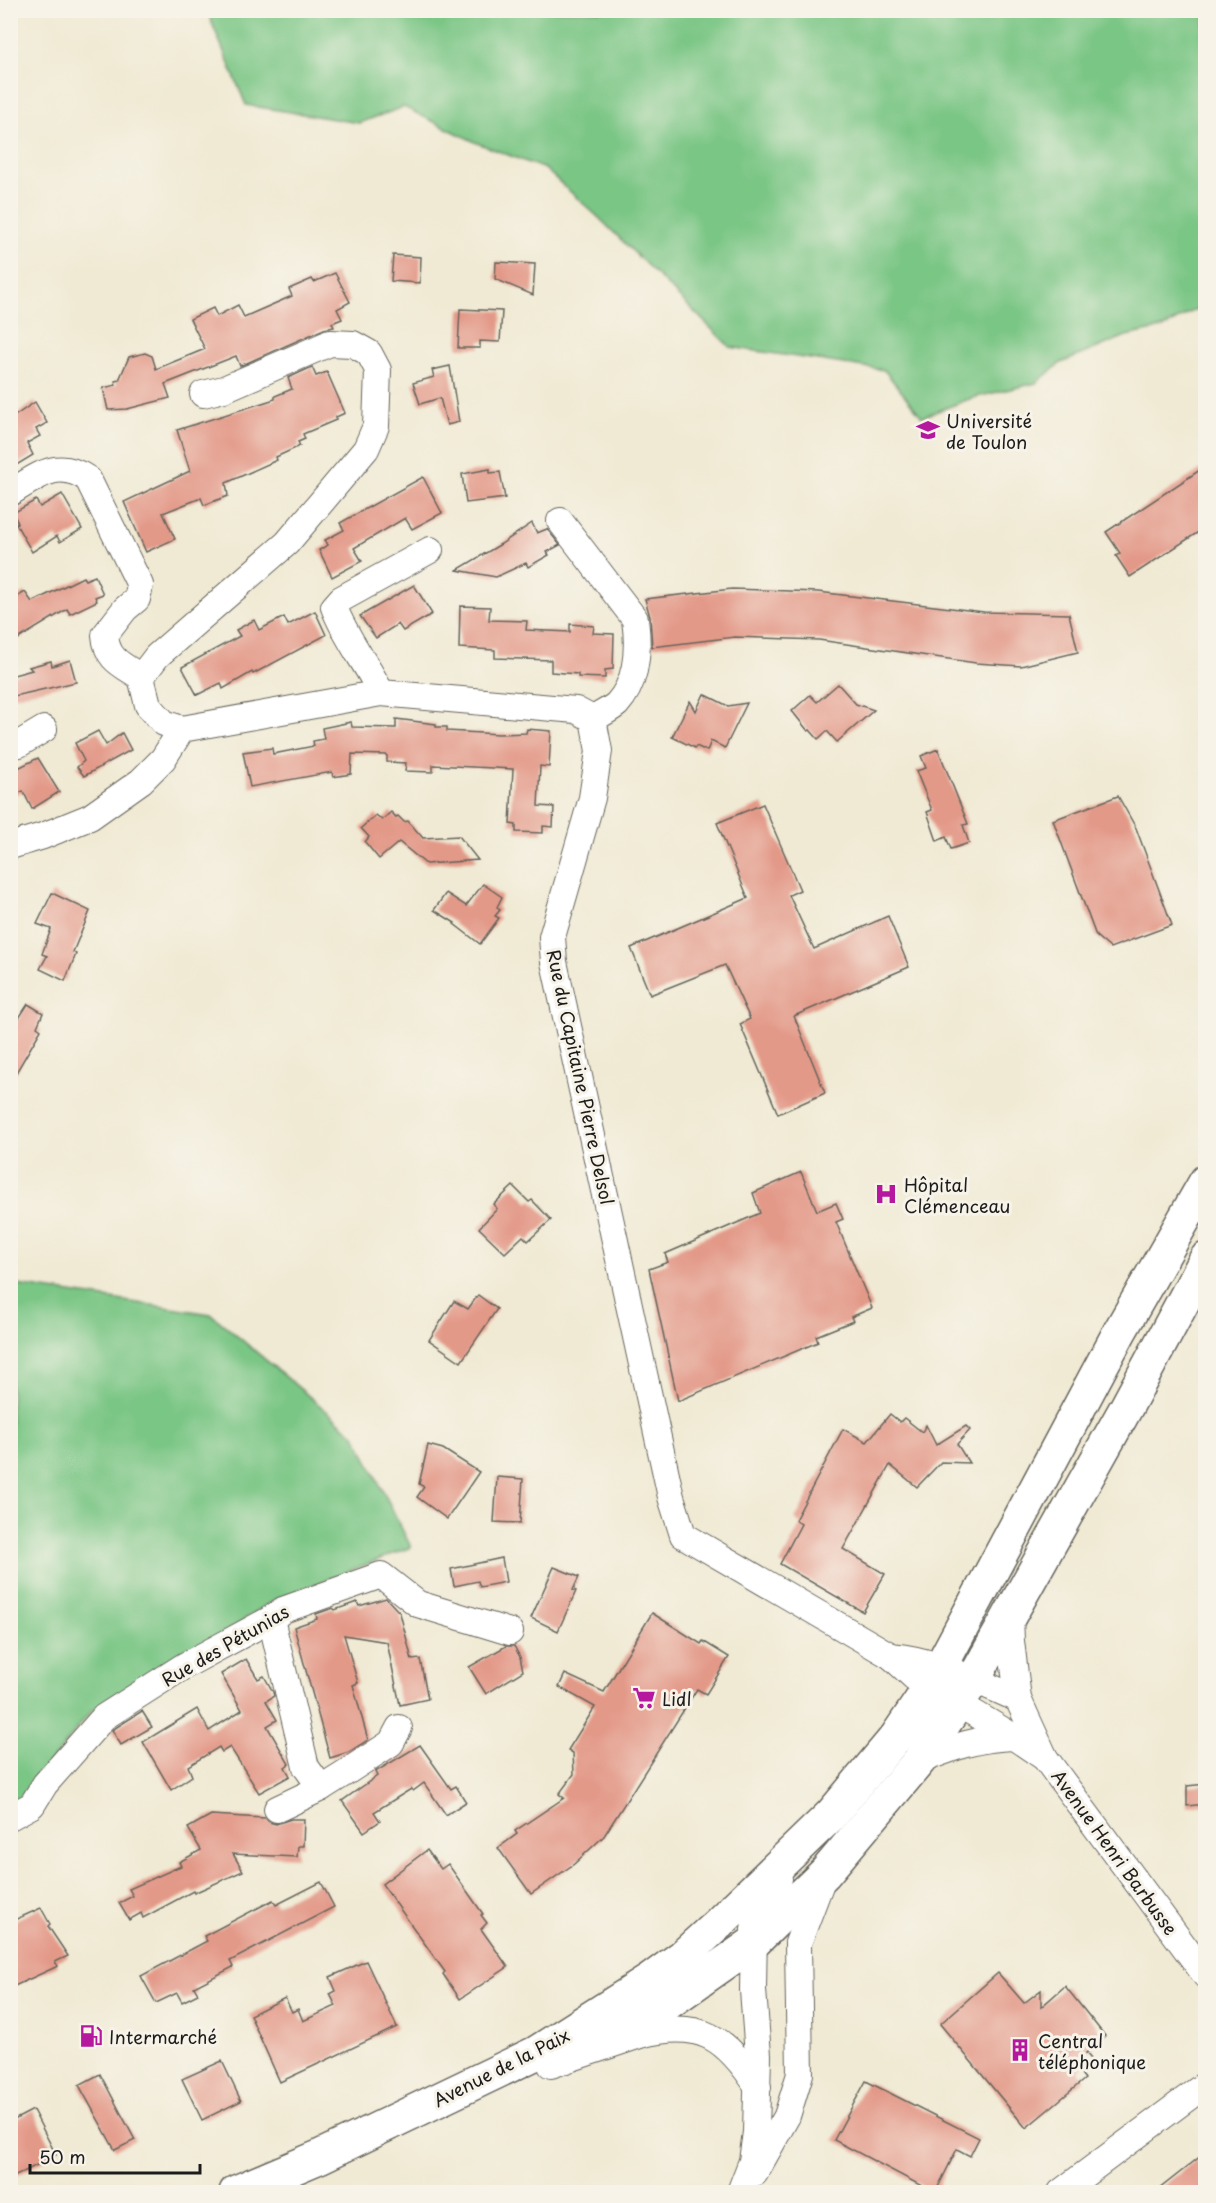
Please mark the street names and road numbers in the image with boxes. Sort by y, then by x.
street label: Rue du Capitaine Pierre Delsol [541,947,621,1207]
street label: Rue des Pétunias [156,1598,294,1692]
street label: Avenue Henri Barbusse [1046,1764,1184,1940]
street label: Avenue de la Paix [428,2021,574,2113]

